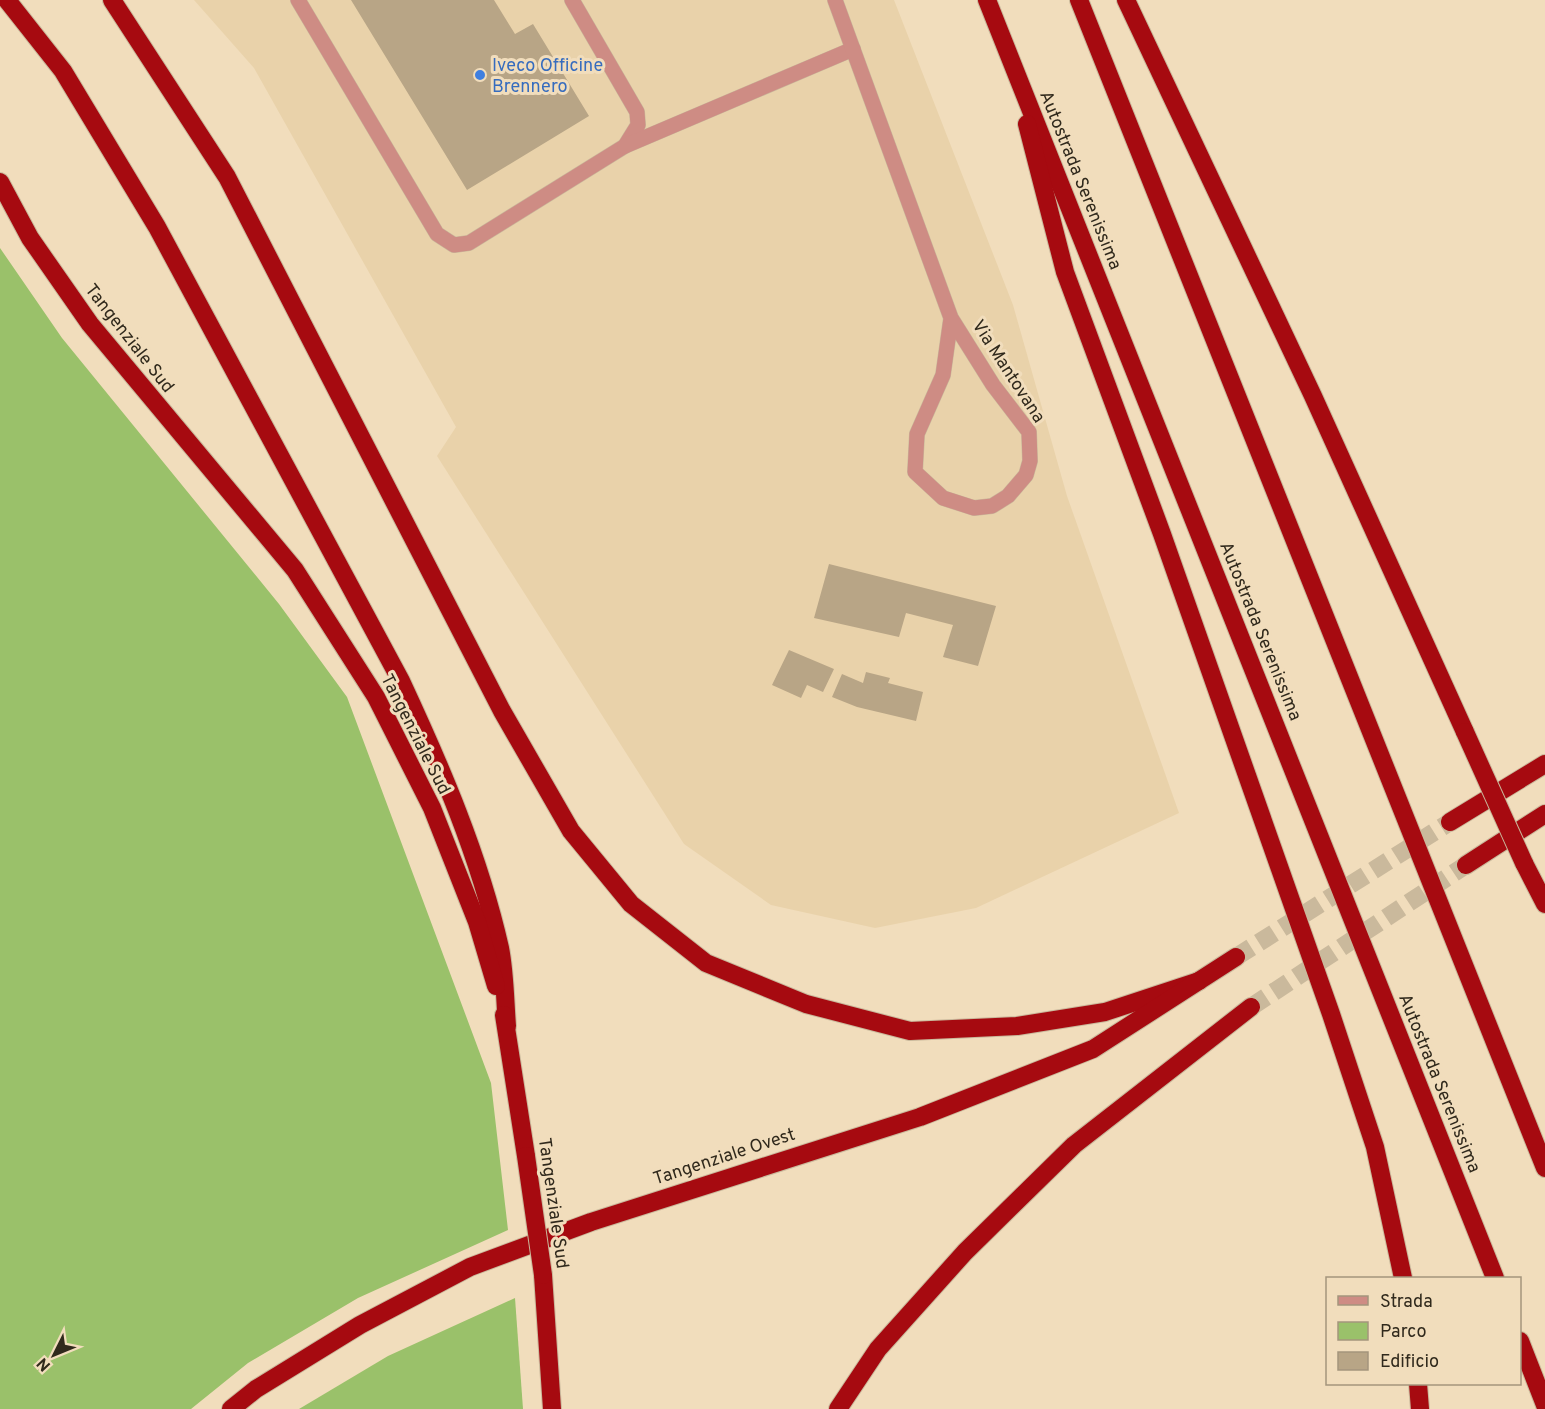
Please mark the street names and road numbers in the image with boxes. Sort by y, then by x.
street label: Autostrada Serenissima [1033,88,1126,273]
street label: Tangenziale Sud [79,280,179,398]
street label: Via Mantovana [966,316,1050,428]
street label: Autostrada Serenissima [1213,539,1306,724]
street label: Tangenziale Sud [374,671,455,799]
street label: Autostrada Serenissima [1392,991,1485,1176]
street label: Tangenziale Ovest [651,1124,798,1191]
street label: Tangenziale Sud [532,1136,573,1270]

